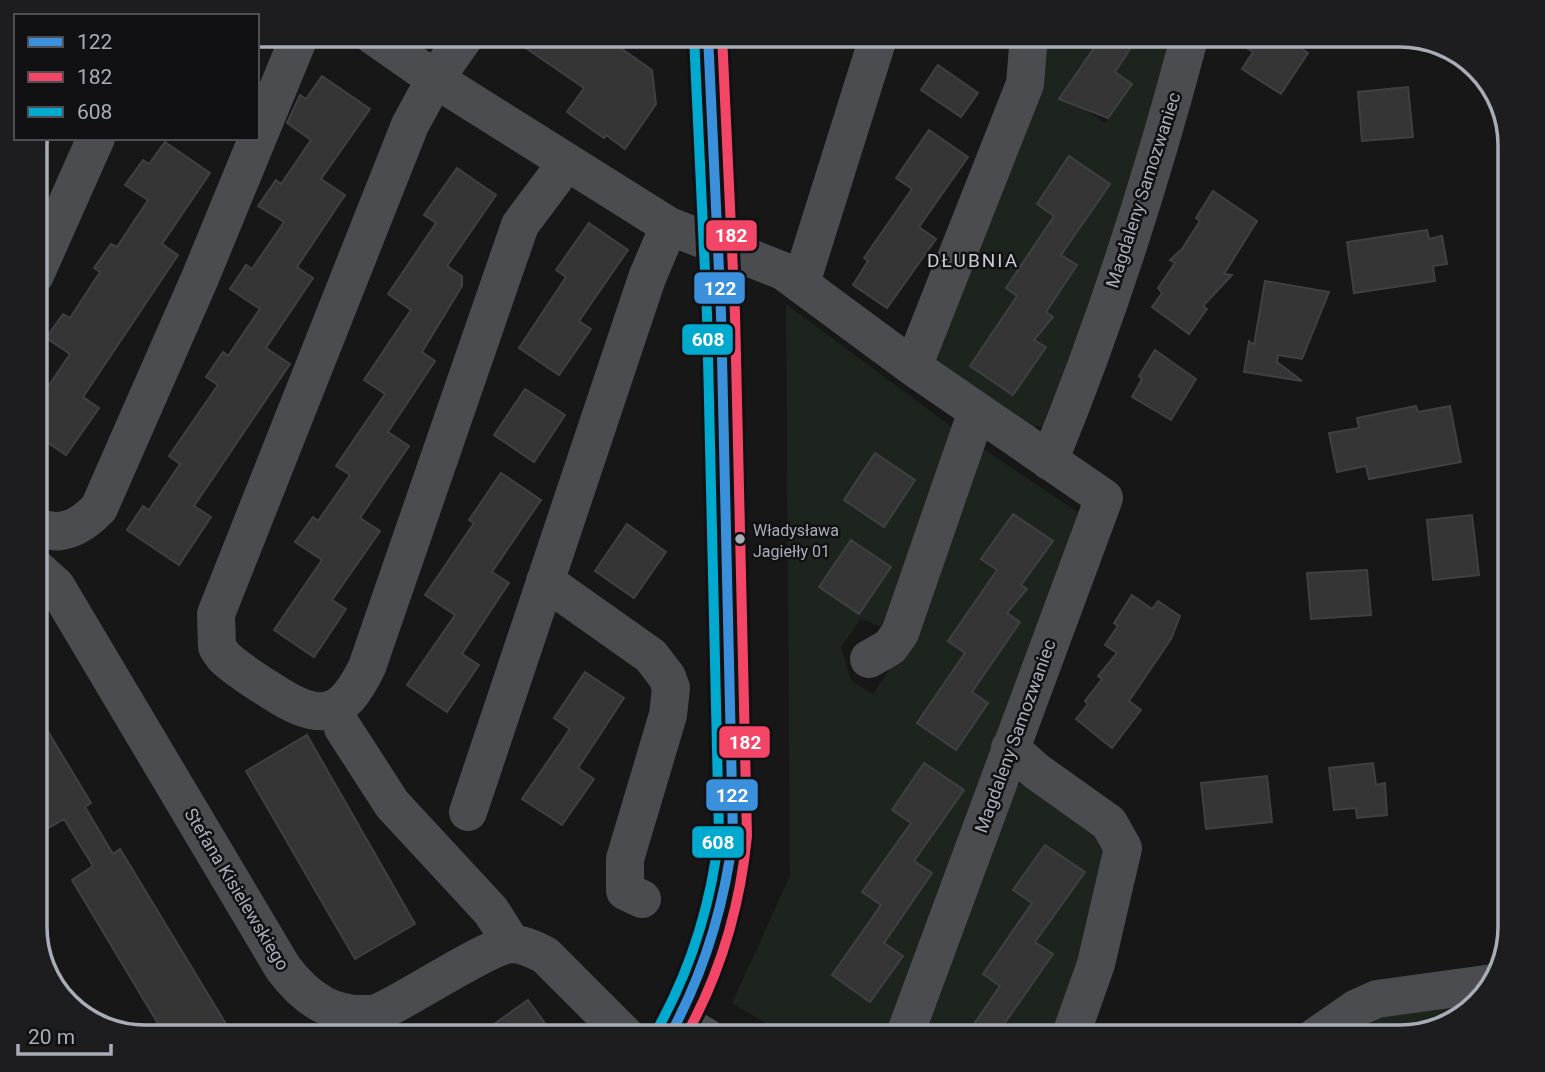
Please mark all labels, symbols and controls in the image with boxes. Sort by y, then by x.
legend [14,14,259,140]
text: 122 [77,30,113,54]
text: 182 [77,65,113,89]
street label: Magdaleny Samozwaniec [1101,90,1185,290]
text: 608 [77,100,112,124]
line badge: 182 [705,219,758,252]
text: 182 [715,224,747,247]
district label: DŁUBNIA [927,249,1019,272]
line badge: 122 [693,271,746,305]
text: 122 [704,277,736,300]
line badge: 608 [681,323,734,356]
text: 608 [692,328,724,351]
place label: Władysława Jagiełły 01 [753,521,839,561]
marker: Władysława Jagiełły 01 [733,532,747,546]
street label: Magdaleny Samozwaniec [970,636,1060,836]
line badge: 182 [718,725,771,759]
text: 182 [729,731,761,754]
line badge: 122 [705,778,759,812]
text: 122 [716,784,748,807]
street label: Stefana Kisielewskiego [180,804,294,974]
line badge: 608 [691,825,745,859]
text: 608 [702,831,734,854]
scale bar [18,1012,110,1056]
text: 20 m [28,1025,75,1049]

